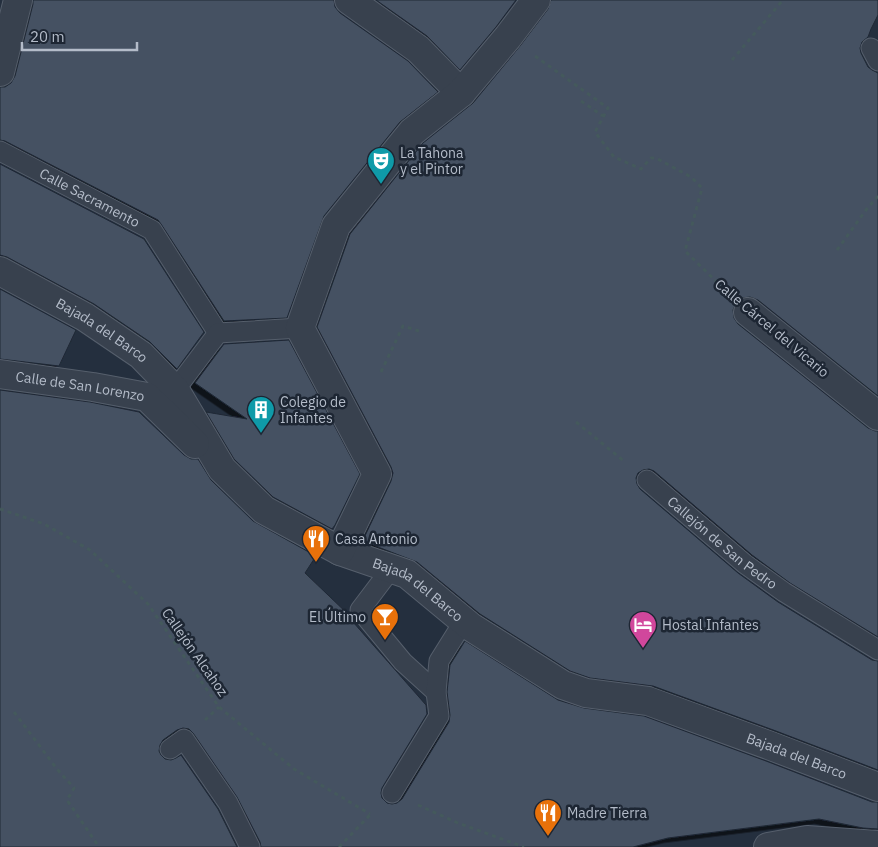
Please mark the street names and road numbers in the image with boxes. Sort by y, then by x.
street label: Calle Sacramento [36,164,143,231]
street label: Calle Cárcel del Vicario [711,275,833,381]
street label: Bajada del Barco [53,294,152,366]
street label: Calle de San Lorenzo [14,367,146,405]
street label: Callejón de San Pedro [664,492,781,593]
street label: Bajada del Barco [370,554,467,626]
street label: Callejón Alcahoz [158,604,232,700]
street label: Bajada del Barco [744,729,849,783]

